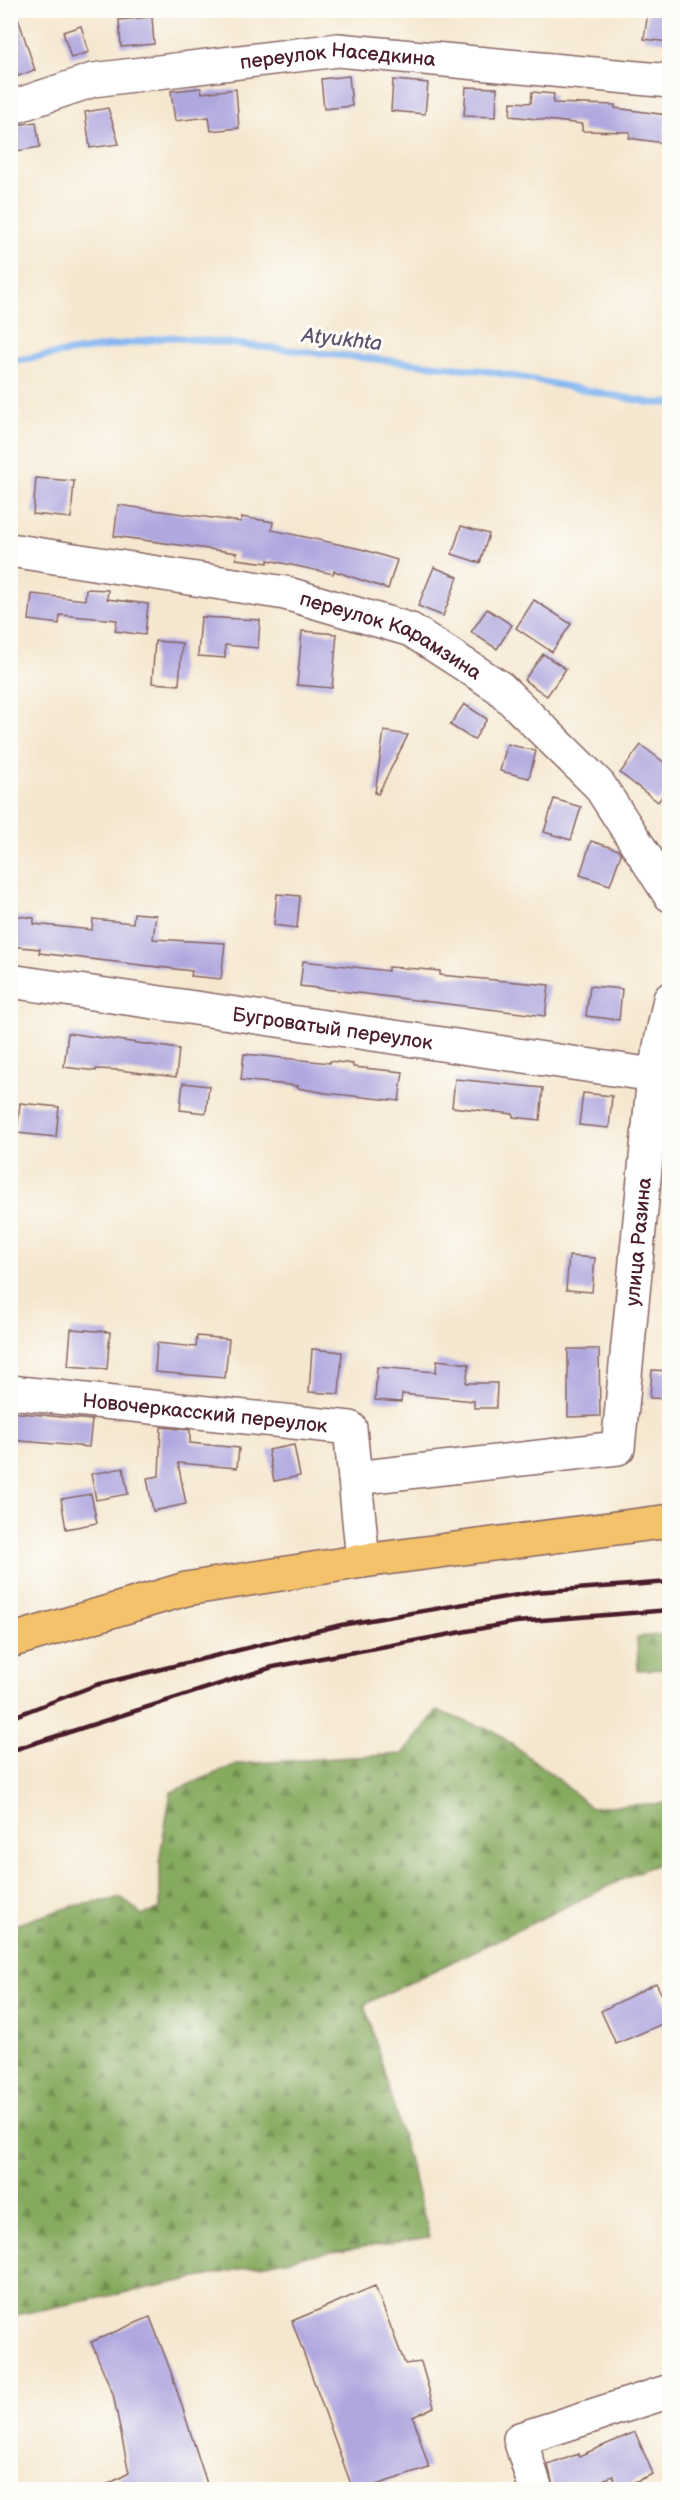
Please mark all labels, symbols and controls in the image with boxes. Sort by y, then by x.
street label: переулок Наседкина [238,38,437,75]
water label: Atyukhta [300,323,383,356]
street label: переулок Карамзина [297,587,486,686]
street label: Бугроватый переулок [231,1003,435,1056]
street label: улица Разина [621,1176,657,1307]
street label: Новочеркасский переулок [81,1389,329,1439]

